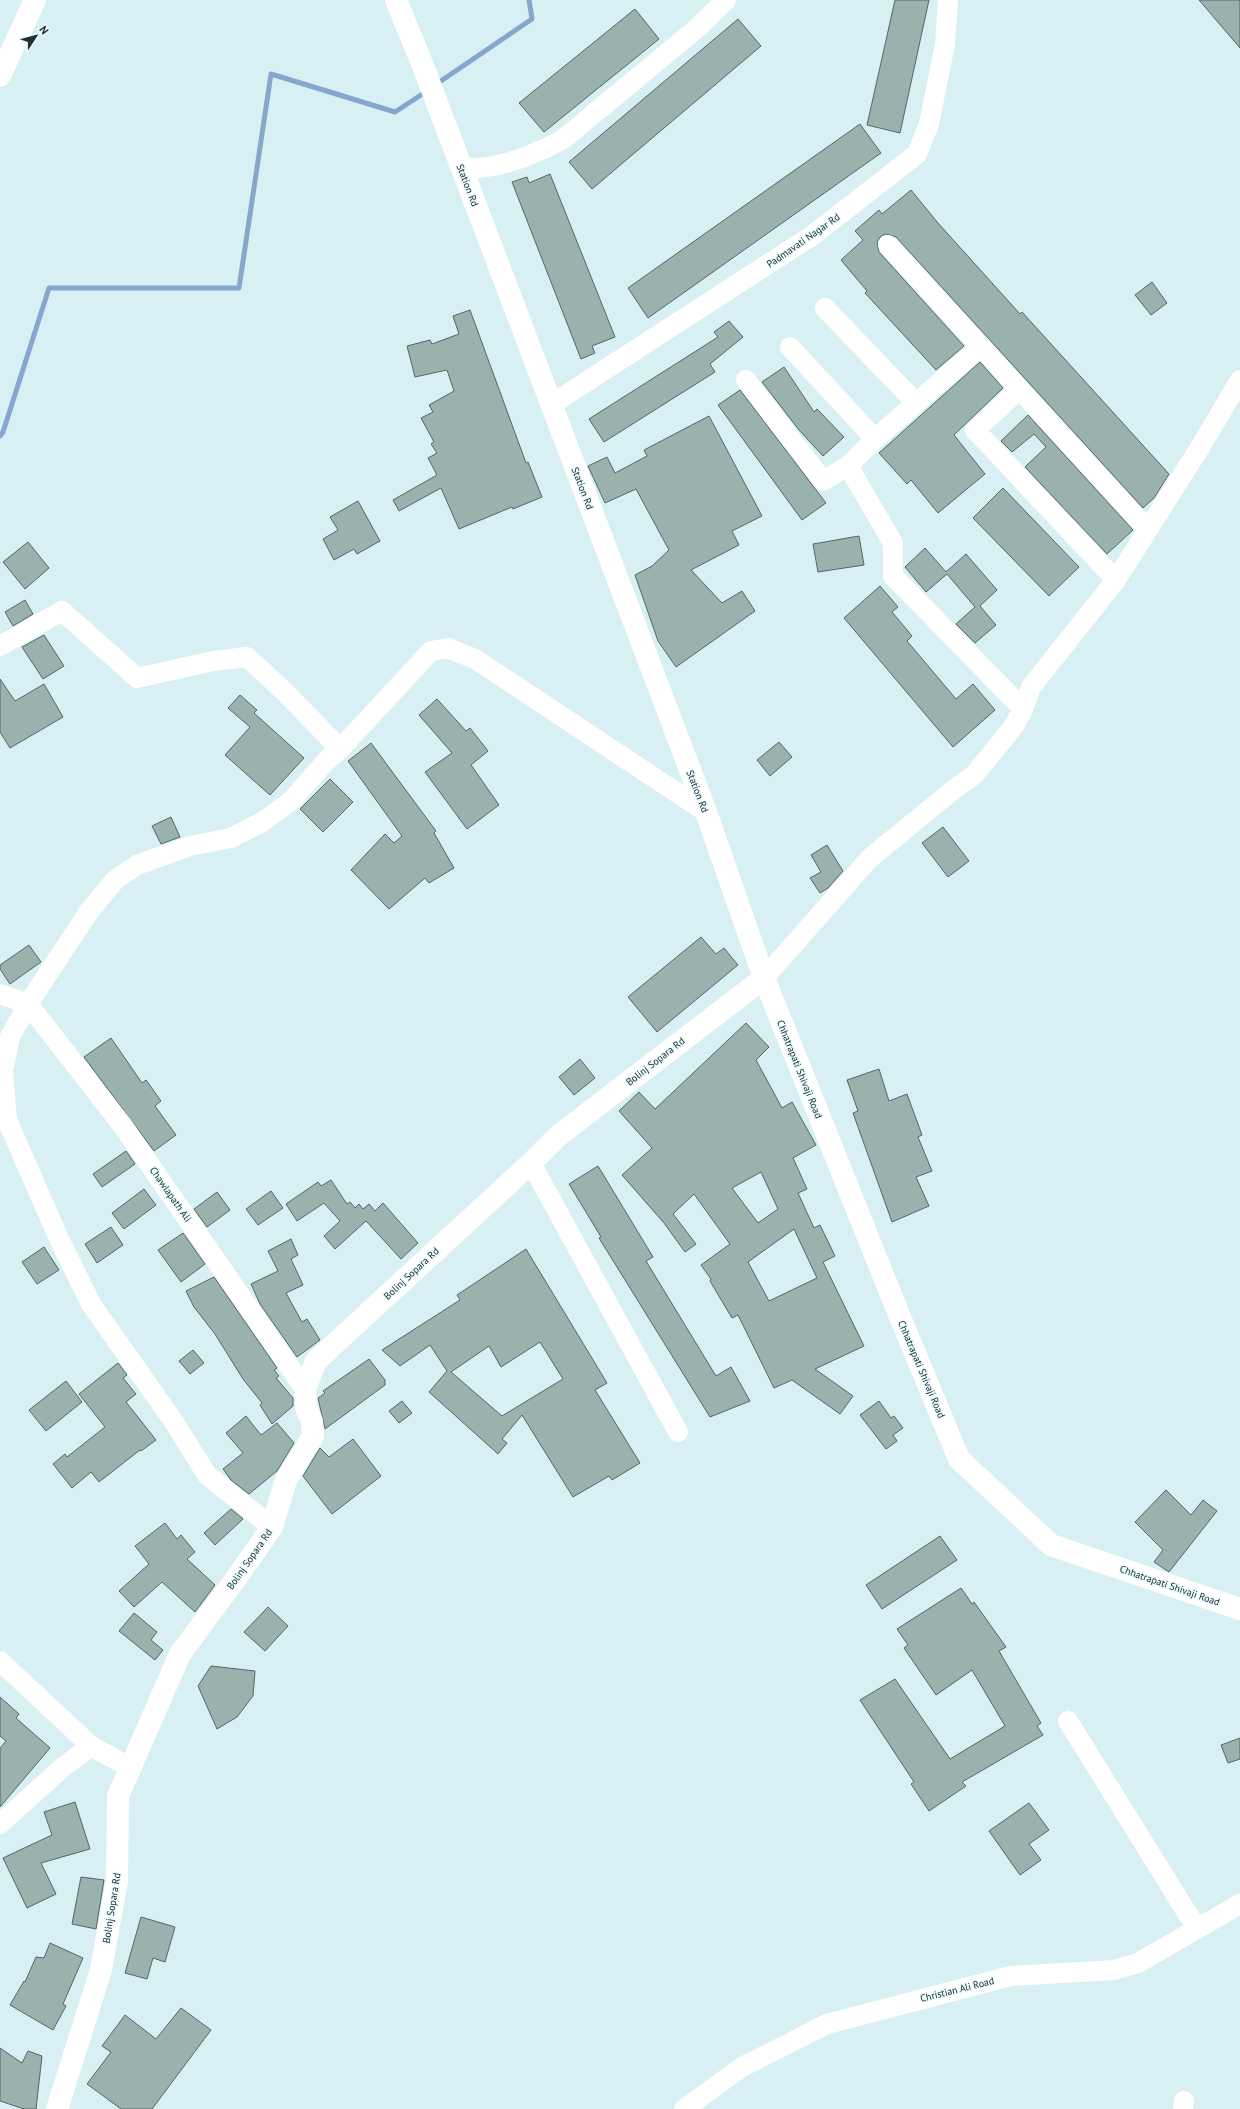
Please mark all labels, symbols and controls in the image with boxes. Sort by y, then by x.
north arrow [16,16,56,56]
text: N [36,23,52,37]
street label: Station Rd [453,162,482,208]
street label: Padmavati Nagar Rd [764,210,842,271]
street label: Station Rd [568,465,597,511]
street label: Station Rd [683,768,712,814]
street label: Chhatrapati Shivaji Road [774,1018,825,1120]
street label: Bolinj Sopara Rd [623,1034,687,1088]
street label: Chawlapath Ali [147,1164,194,1224]
street label: Bolinj Sopara Rd [381,1244,442,1302]
street label: Chhatrapati Shivaji Road [895,1318,948,1420]
street label: Bolinj Sopara Rd [224,1526,275,1592]
street label: Chhatrapati Shivaji Road [1118,1562,1222,1609]
street label: Bolinj Sopara Rd [100,1872,123,1944]
street label: Christian Ali Road [919,1974,995,2005]

